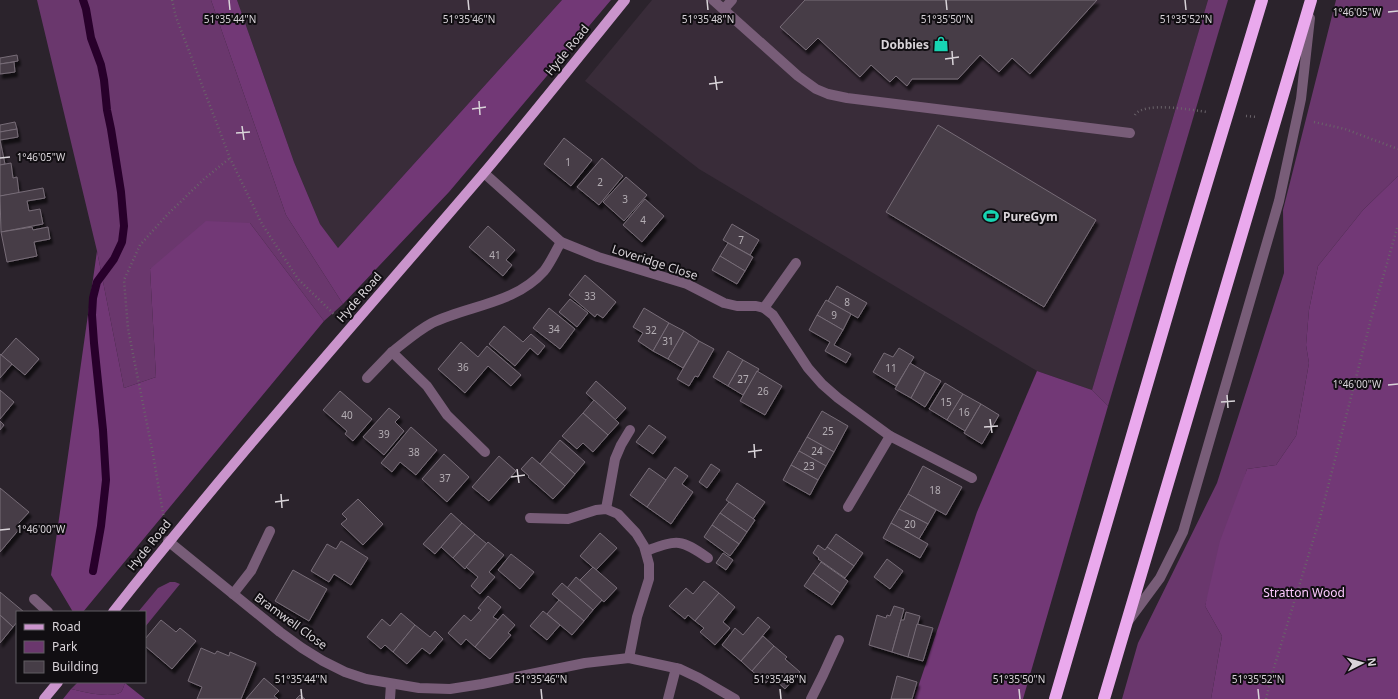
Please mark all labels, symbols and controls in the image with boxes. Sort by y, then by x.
text: 1°46'05"W [1333,5,1382,19]
text: 51°35'44"N [204,12,256,26]
text: 51°35'46"N [443,12,495,26]
text: 51°35'48"N [682,12,734,26]
text: 51°35'50"N [921,12,973,26]
text: 51°35'52"N [1160,12,1212,26]
street label: Hyde Road [541,21,593,79]
shop icon: Dobbies [932,35,950,53]
place label: Dobbies [881,36,929,53]
text: 1°46'05"W [17,150,66,164]
house number: 1 [565,155,571,169]
house number: 2 [597,175,603,189]
house number: 3 [622,192,628,206]
sports icon: PureGym [982,207,1000,225]
place label: PureGym [1003,208,1058,225]
house number: 4 [640,213,646,227]
house number: 7 [738,233,744,247]
street label: Loveridge Close [610,240,700,284]
house number: 41 [489,248,501,262]
street label: Hyde Road [333,268,385,326]
house number: 33 [584,289,596,303]
house number: 8 [844,295,850,309]
house number: 9 [831,308,837,322]
house number: 34 [548,322,560,336]
house number: 32 [645,323,657,337]
house number: 31 [662,334,674,348]
house number: 36 [457,360,469,374]
house number: 11 [885,361,897,375]
house number: 27 [737,372,749,386]
text: 1°46'00"W [1333,377,1382,391]
house number: 26 [757,384,769,398]
house number: 15 [940,395,952,409]
house number: 16 [958,405,970,419]
house number: 40 [341,408,353,422]
house number: 25 [822,424,834,438]
house number: 39 [378,427,390,441]
house number: 24 [811,444,823,458]
house number: 38 [408,445,420,459]
house number: 23 [803,459,815,473]
house number: 37 [439,471,451,485]
house number: 18 [929,483,941,497]
street label: Hyde Road [123,516,175,574]
house number: 20 [904,517,916,531]
text: 1°46'00"W [17,522,66,536]
park label: Stratton Wood [1263,584,1345,601]
street label: Bramwell Close [251,589,331,653]
legend [16,611,146,683]
text: Road [52,618,81,635]
text: Park [52,638,78,655]
north arrow [1342,643,1382,683]
text: N [1365,657,1380,667]
text: Building [52,658,99,675]
text: 51°35'44"N [275,672,327,686]
text: 51°35'46"N [515,672,567,686]
text: 51°35'48"N [754,672,806,686]
text: 51°35'50"N [993,672,1045,686]
text: 51°35'52"N [1232,672,1284,686]

